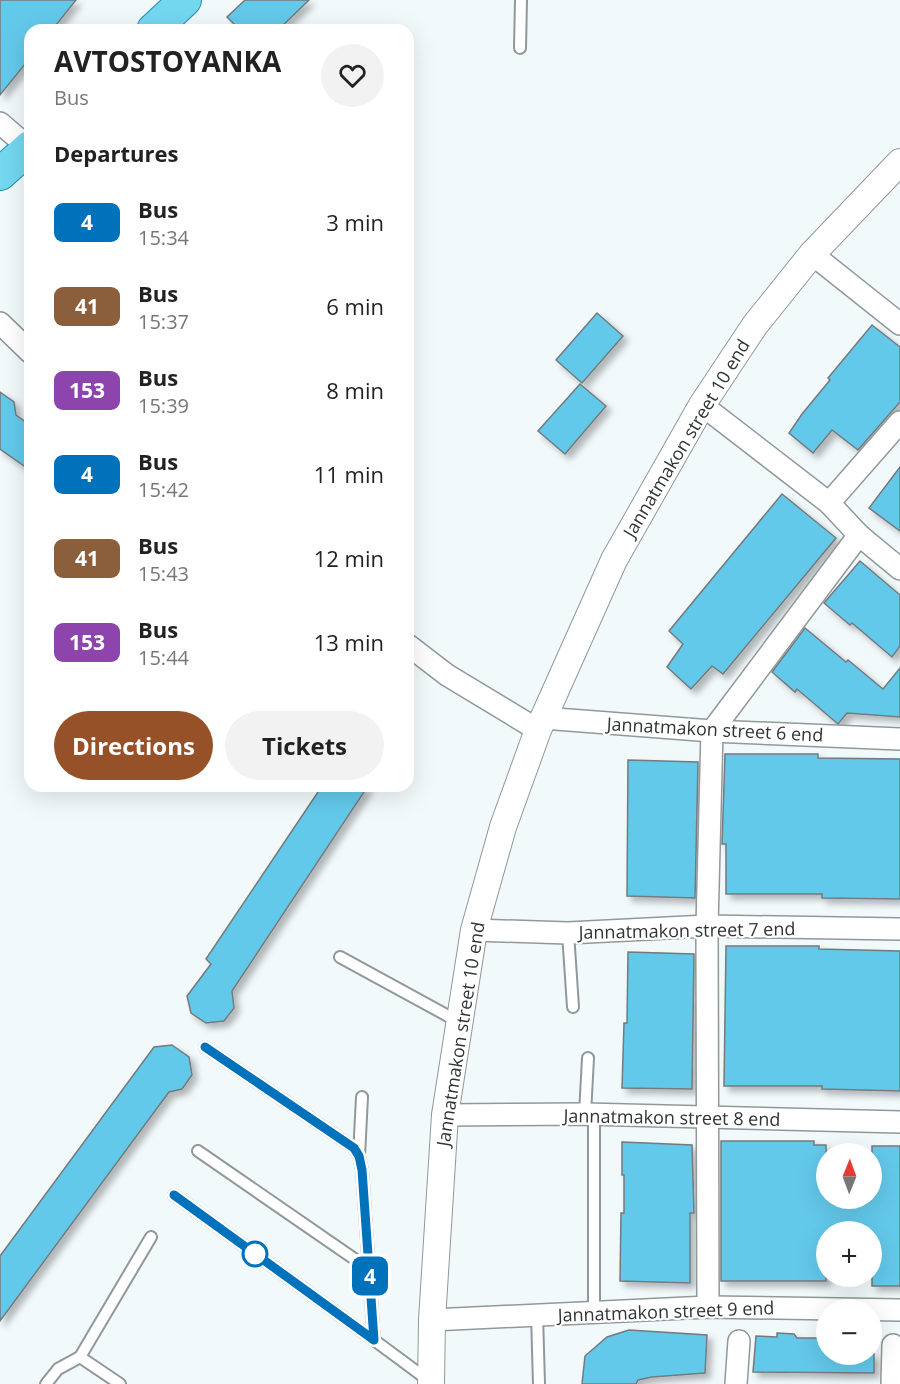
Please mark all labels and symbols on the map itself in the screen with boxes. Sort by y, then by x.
street label: Jannatmakon street 10 end [616,334,755,543]
street label: Jannatmakon street 6 end [604,711,824,747]
street label: Jannatmakon street 7 end [576,916,796,944]
street label: Jannatmakon street 10 end [430,920,490,1150]
street label: Jannatmakon street 8 end [561,1103,781,1131]
north arrow [816,1143,882,1209]
unlabelled marker [242,1241,268,1267]
line badge: 4 [350,1256,389,1296]
street label: Jannatmakon street 9 end [555,1295,775,1327]

